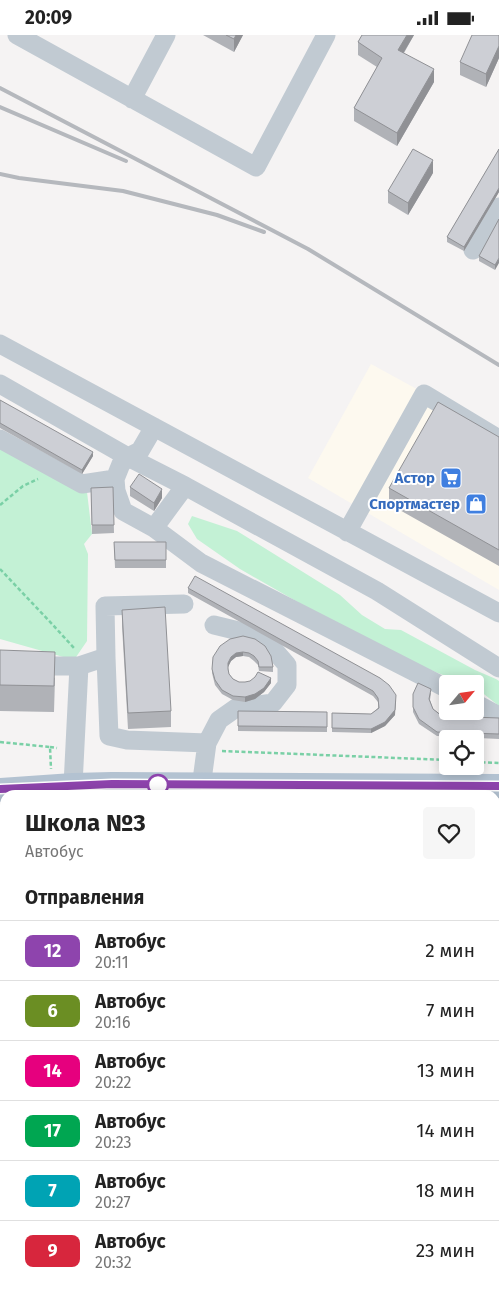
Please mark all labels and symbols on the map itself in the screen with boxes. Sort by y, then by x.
supermarket icon: Астор [439,466,463,490]
place label: Астор [394,469,435,487]
shop icon: Спортмастер [464,492,488,516]
place label: Спортмастер [369,495,460,513]
north arrow [439,675,484,720]
unlabelled marker [147,774,169,796]

